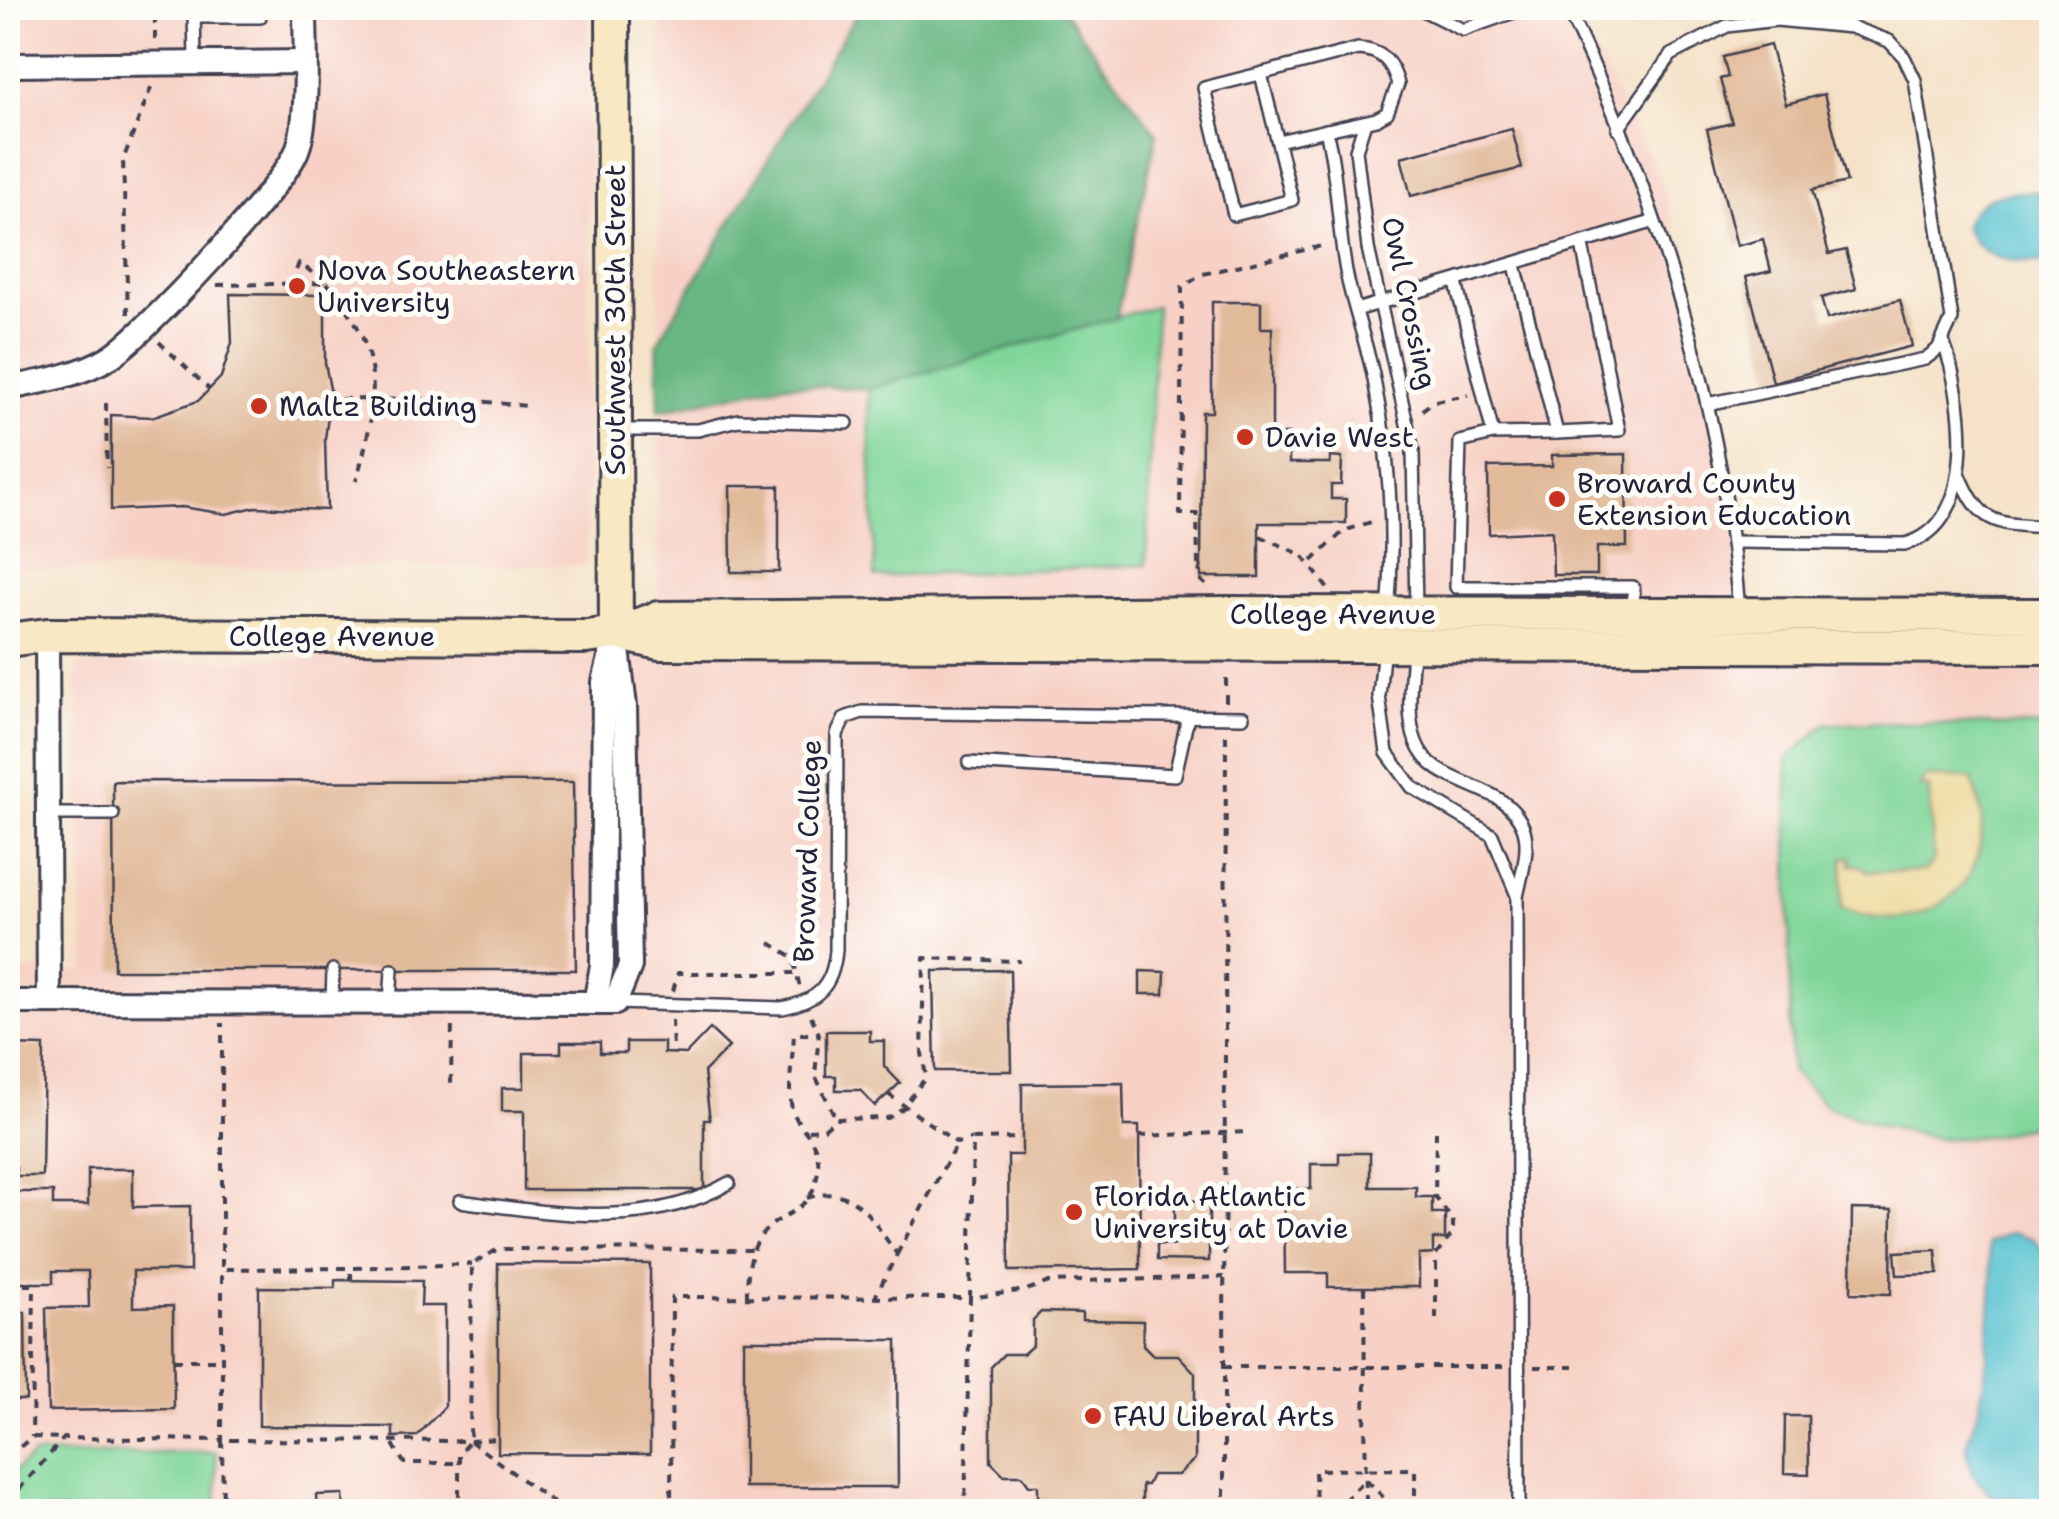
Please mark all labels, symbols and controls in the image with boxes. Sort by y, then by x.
street label: Southwest 30th Street [596,164,634,476]
street label: Owl Crossing [1373,213,1447,393]
place label: Nova Southeastern University [317,251,575,321]
marker: Nova Southeastern University [286,275,308,297]
place label: Maltz Building [279,387,477,425]
marker: Maltz Building [248,395,270,417]
place label: Davie West [1265,418,1414,456]
marker: Davie West [1234,426,1256,448]
place label: Broward County Extension Education [1577,464,1851,534]
marker: Broward County Extension Education [1546,488,1568,510]
street label: College Avenue [1230,595,1436,633]
street label: College Avenue [229,617,435,655]
street label: Broward College [784,739,830,963]
place label: Florida Atlantic University at Davie [1094,1177,1349,1247]
marker: Florida Atlantic University at Davie [1063,1201,1085,1223]
place label: FAU Liberal Arts [1113,1397,1335,1435]
marker: FAU Liberal Arts [1082,1405,1104,1427]

